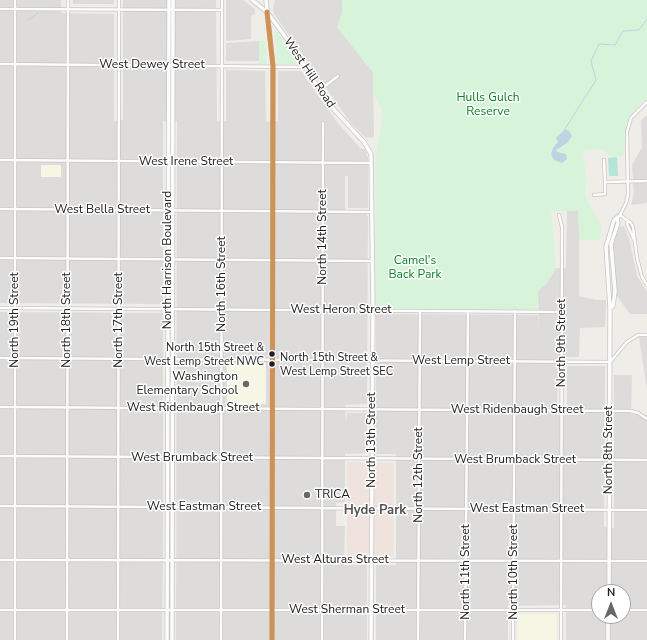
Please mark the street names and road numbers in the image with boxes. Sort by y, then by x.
street label: West Hill Road [280,35,338,111]
street label: West Dewey Street [99,58,205,72]
street label: West Irene Street [139,155,233,169]
street label: North 14th Street [316,189,330,285]
street label: North Harrison Boulevard [161,191,175,329]
street label: West Bella Street [54,203,150,217]
street label: North 16th Street [215,236,229,332]
street label: North 19th Street [8,272,22,368]
street label: North 18th Street [60,272,74,368]
street label: North 17th Street [112,272,126,368]
street label: North 9th Street [555,299,569,387]
street label: West Heron Street [291,303,391,317]
street label: West Lemp Street [412,354,510,368]
street label: North 13th Street [365,392,379,488]
street label: West Ridenbaugh Street [127,401,259,415]
street label: West Ridenbaugh Street [451,403,583,417]
street label: North 8th Street [602,406,616,494]
street label: North 12th Street [412,427,426,523]
street label: West Brumback Street [131,451,253,465]
street label: West Brumback Street [454,453,576,467]
street label: West Eastman Street [147,500,261,514]
street label: West Eastman Street [470,502,584,516]
street label: North 11th Street [459,524,473,620]
street label: North 10th Street [507,524,521,620]
street label: West Alturas Street [281,553,389,567]
street label: West Sherman Street [289,603,405,617]

